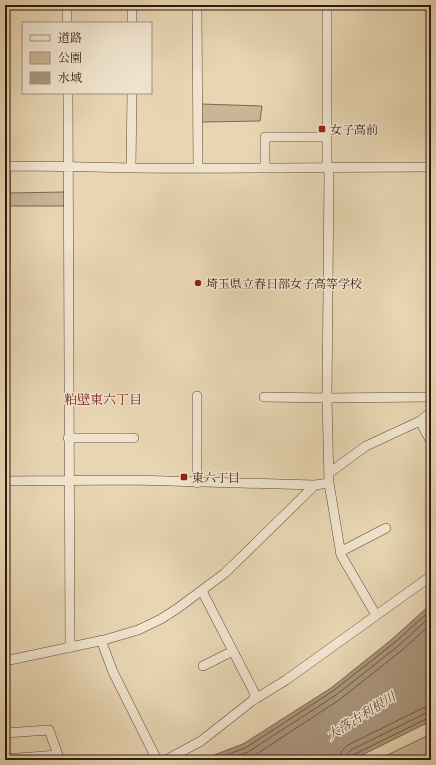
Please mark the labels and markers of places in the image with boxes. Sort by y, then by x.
place label: 女子高前 [330,121,378,138]
marker: 女子高前 [317,124,327,134]
place label: 埼玉県立春日部女子高等学校 [206,275,362,292]
marker: 埼玉県立春日部女子高等学校 [193,278,203,288]
place label: 東六丁目 [192,469,240,486]
marker: 東六丁目 [179,472,189,482]

